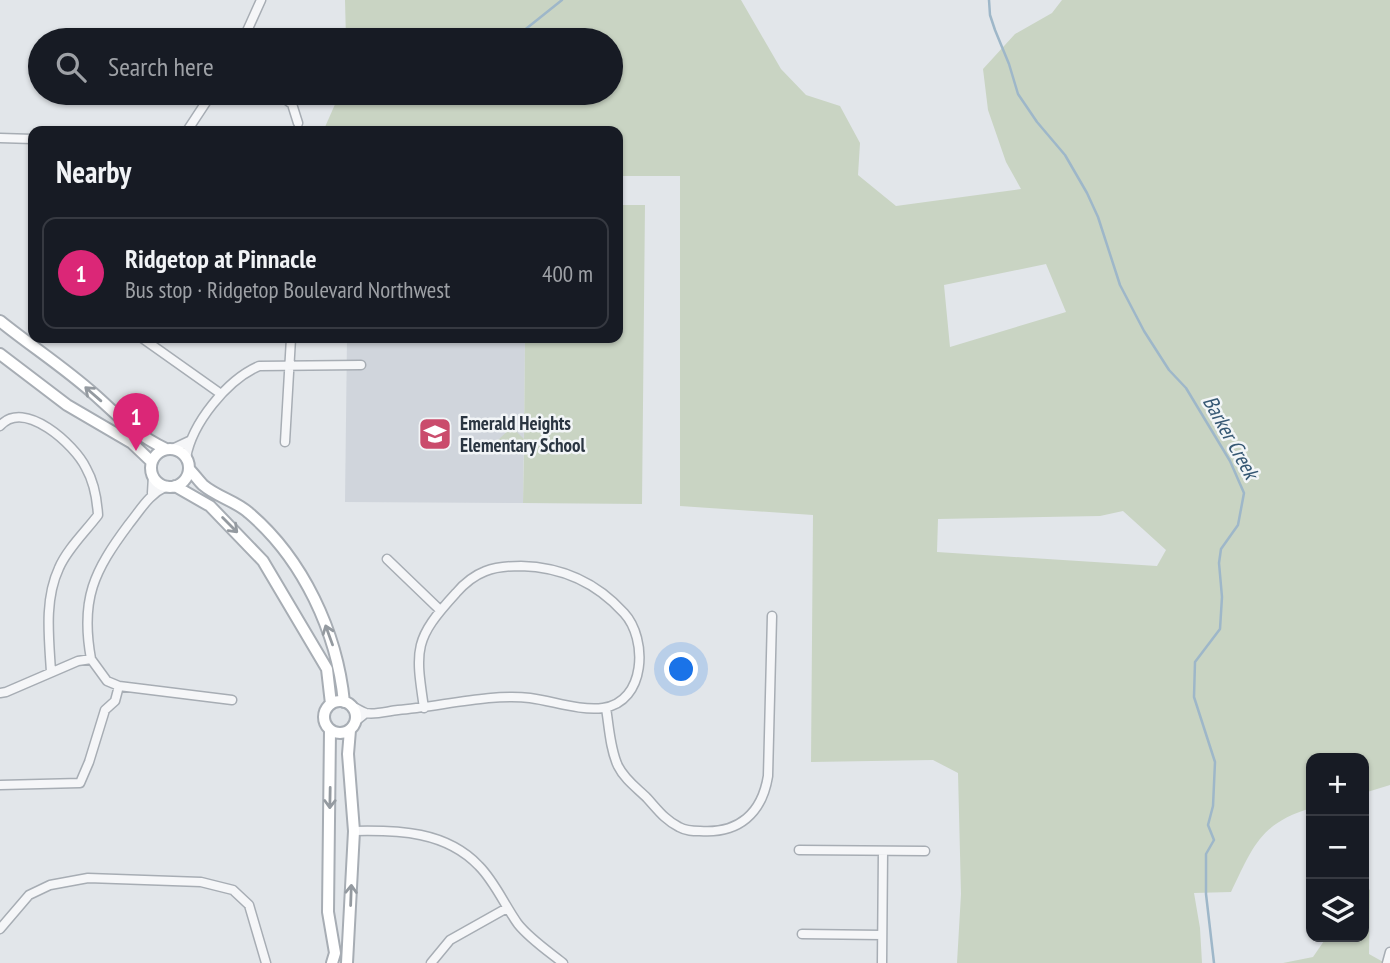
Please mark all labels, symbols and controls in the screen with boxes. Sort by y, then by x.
search box [28,28,623,105]
icon: search [52,48,90,86]
text: Search here [108,50,214,83]
text: Nearby [56,152,131,191]
text: Ridgetop at Pinnacle [125,242,317,275]
text: 1 [76,259,87,288]
text: 400 m [542,259,593,288]
text: Bus stop · Ridgetop Boulevard Northwest [125,275,450,304]
one-way arrow [84,386,102,402]
water label: Barker Creek [1197,391,1266,486]
pin: 1 [113,393,159,451]
place label: Emerald Heights Elementary School [460,411,585,457]
school or university icon: Emerald Heights Elementary School [416,415,454,453]
one-way arrow [222,517,239,534]
one-way arrow [322,625,335,647]
your location [664,652,698,686]
map controls [1306,753,1369,942]
button: + [1306,753,1369,816]
one-way arrow [323,787,337,810]
button: − [1306,816,1369,879]
button: layers [1306,879,1369,942]
one-way arrow [344,884,357,907]

